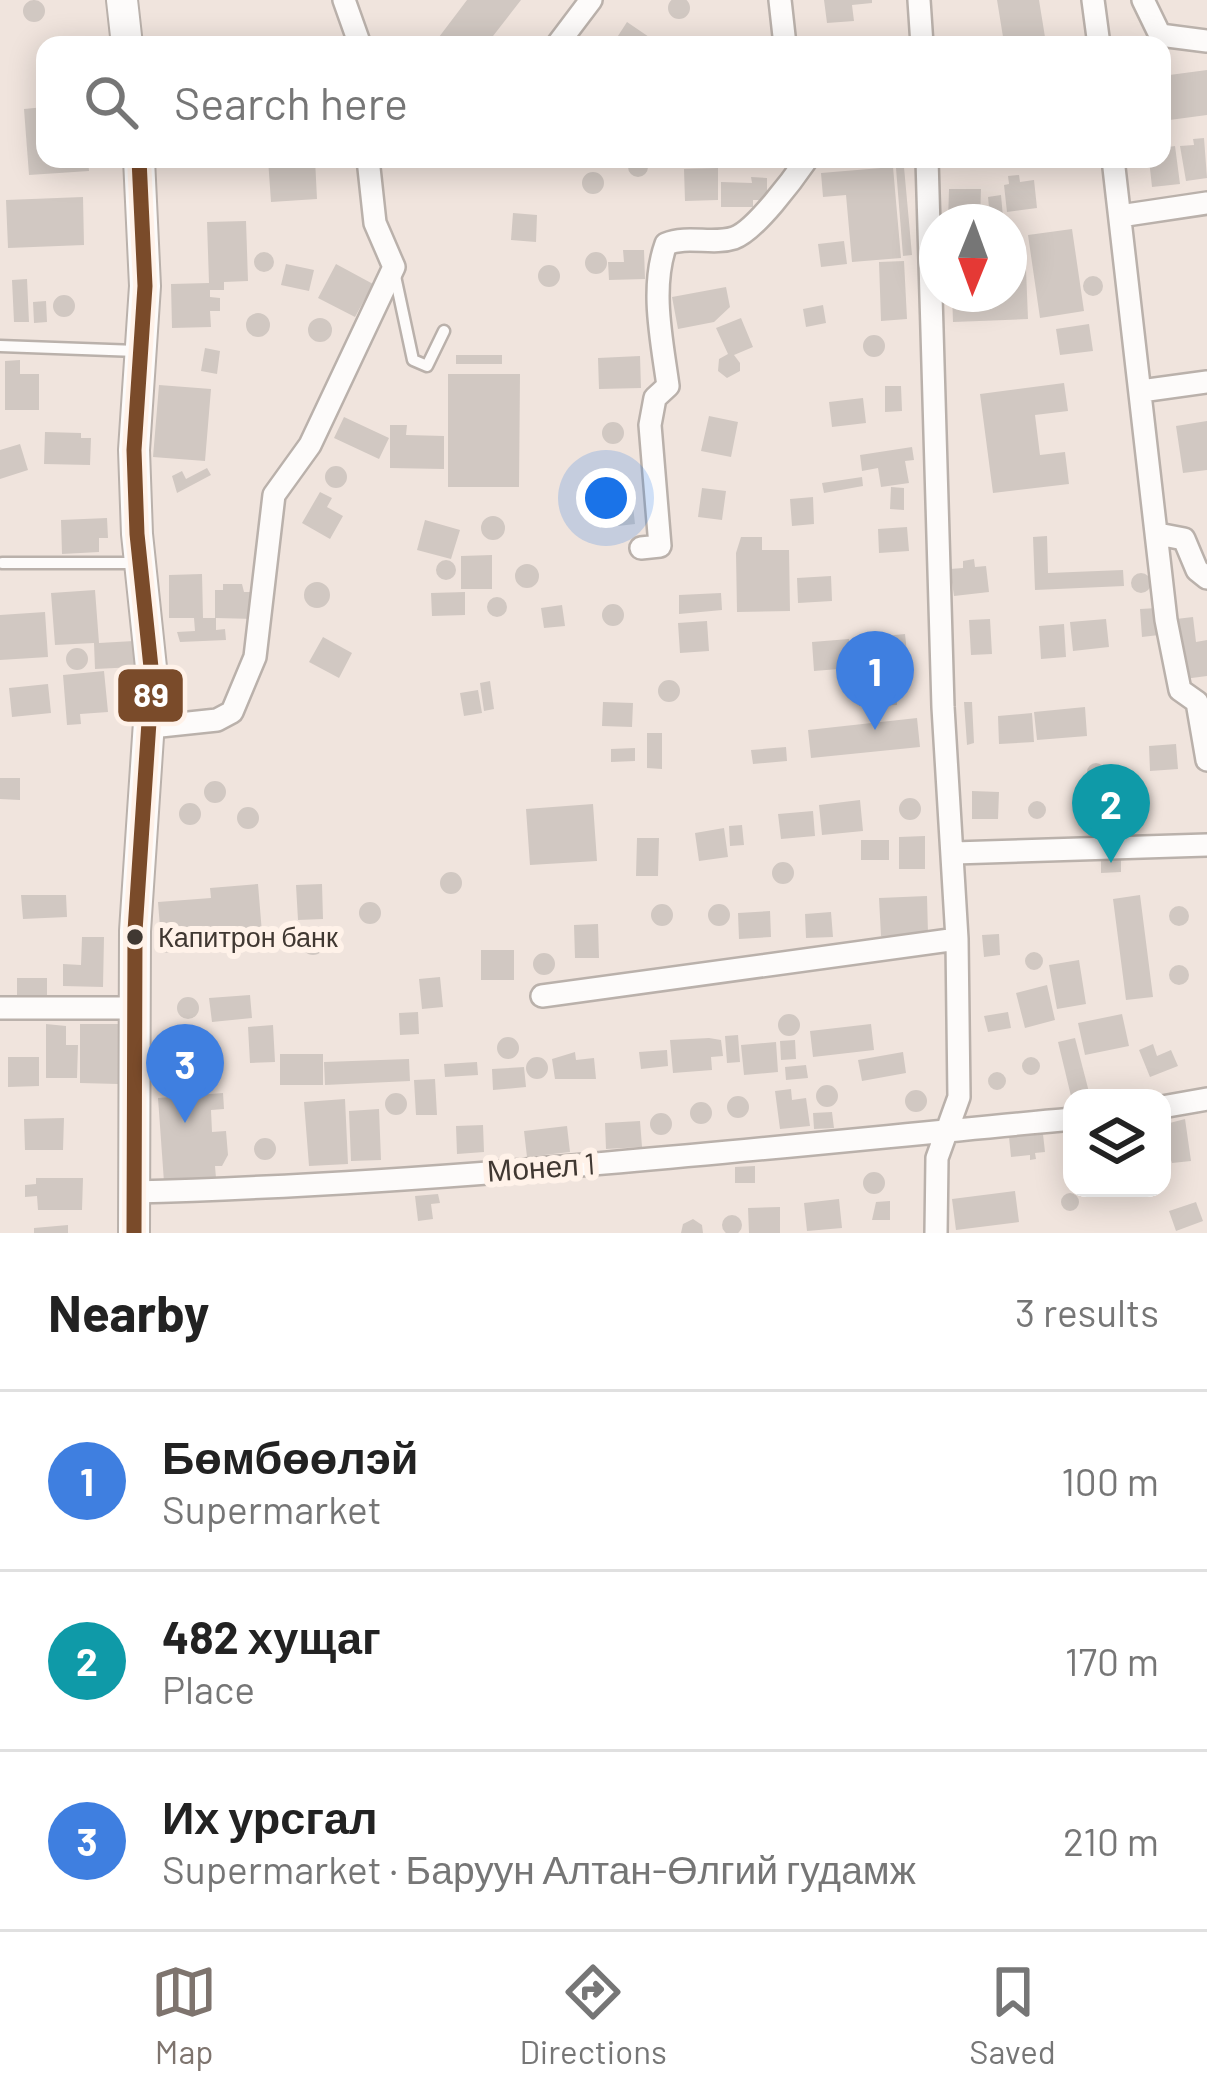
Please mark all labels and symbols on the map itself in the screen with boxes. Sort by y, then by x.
north arrow [919,204,1027,312]
your location [576,468,636,528]
pin: 1 [836,631,914,730]
line badge: 89 [116,667,185,724]
text: 89 [133,674,169,714]
pin: 2 [1072,764,1150,863]
place label: Капитрон банк [158,920,338,953]
marker: Капитрон банк [124,926,146,948]
pin: 3 [146,1024,224,1123]
street label: Монел 1 [486,1144,596,1188]

